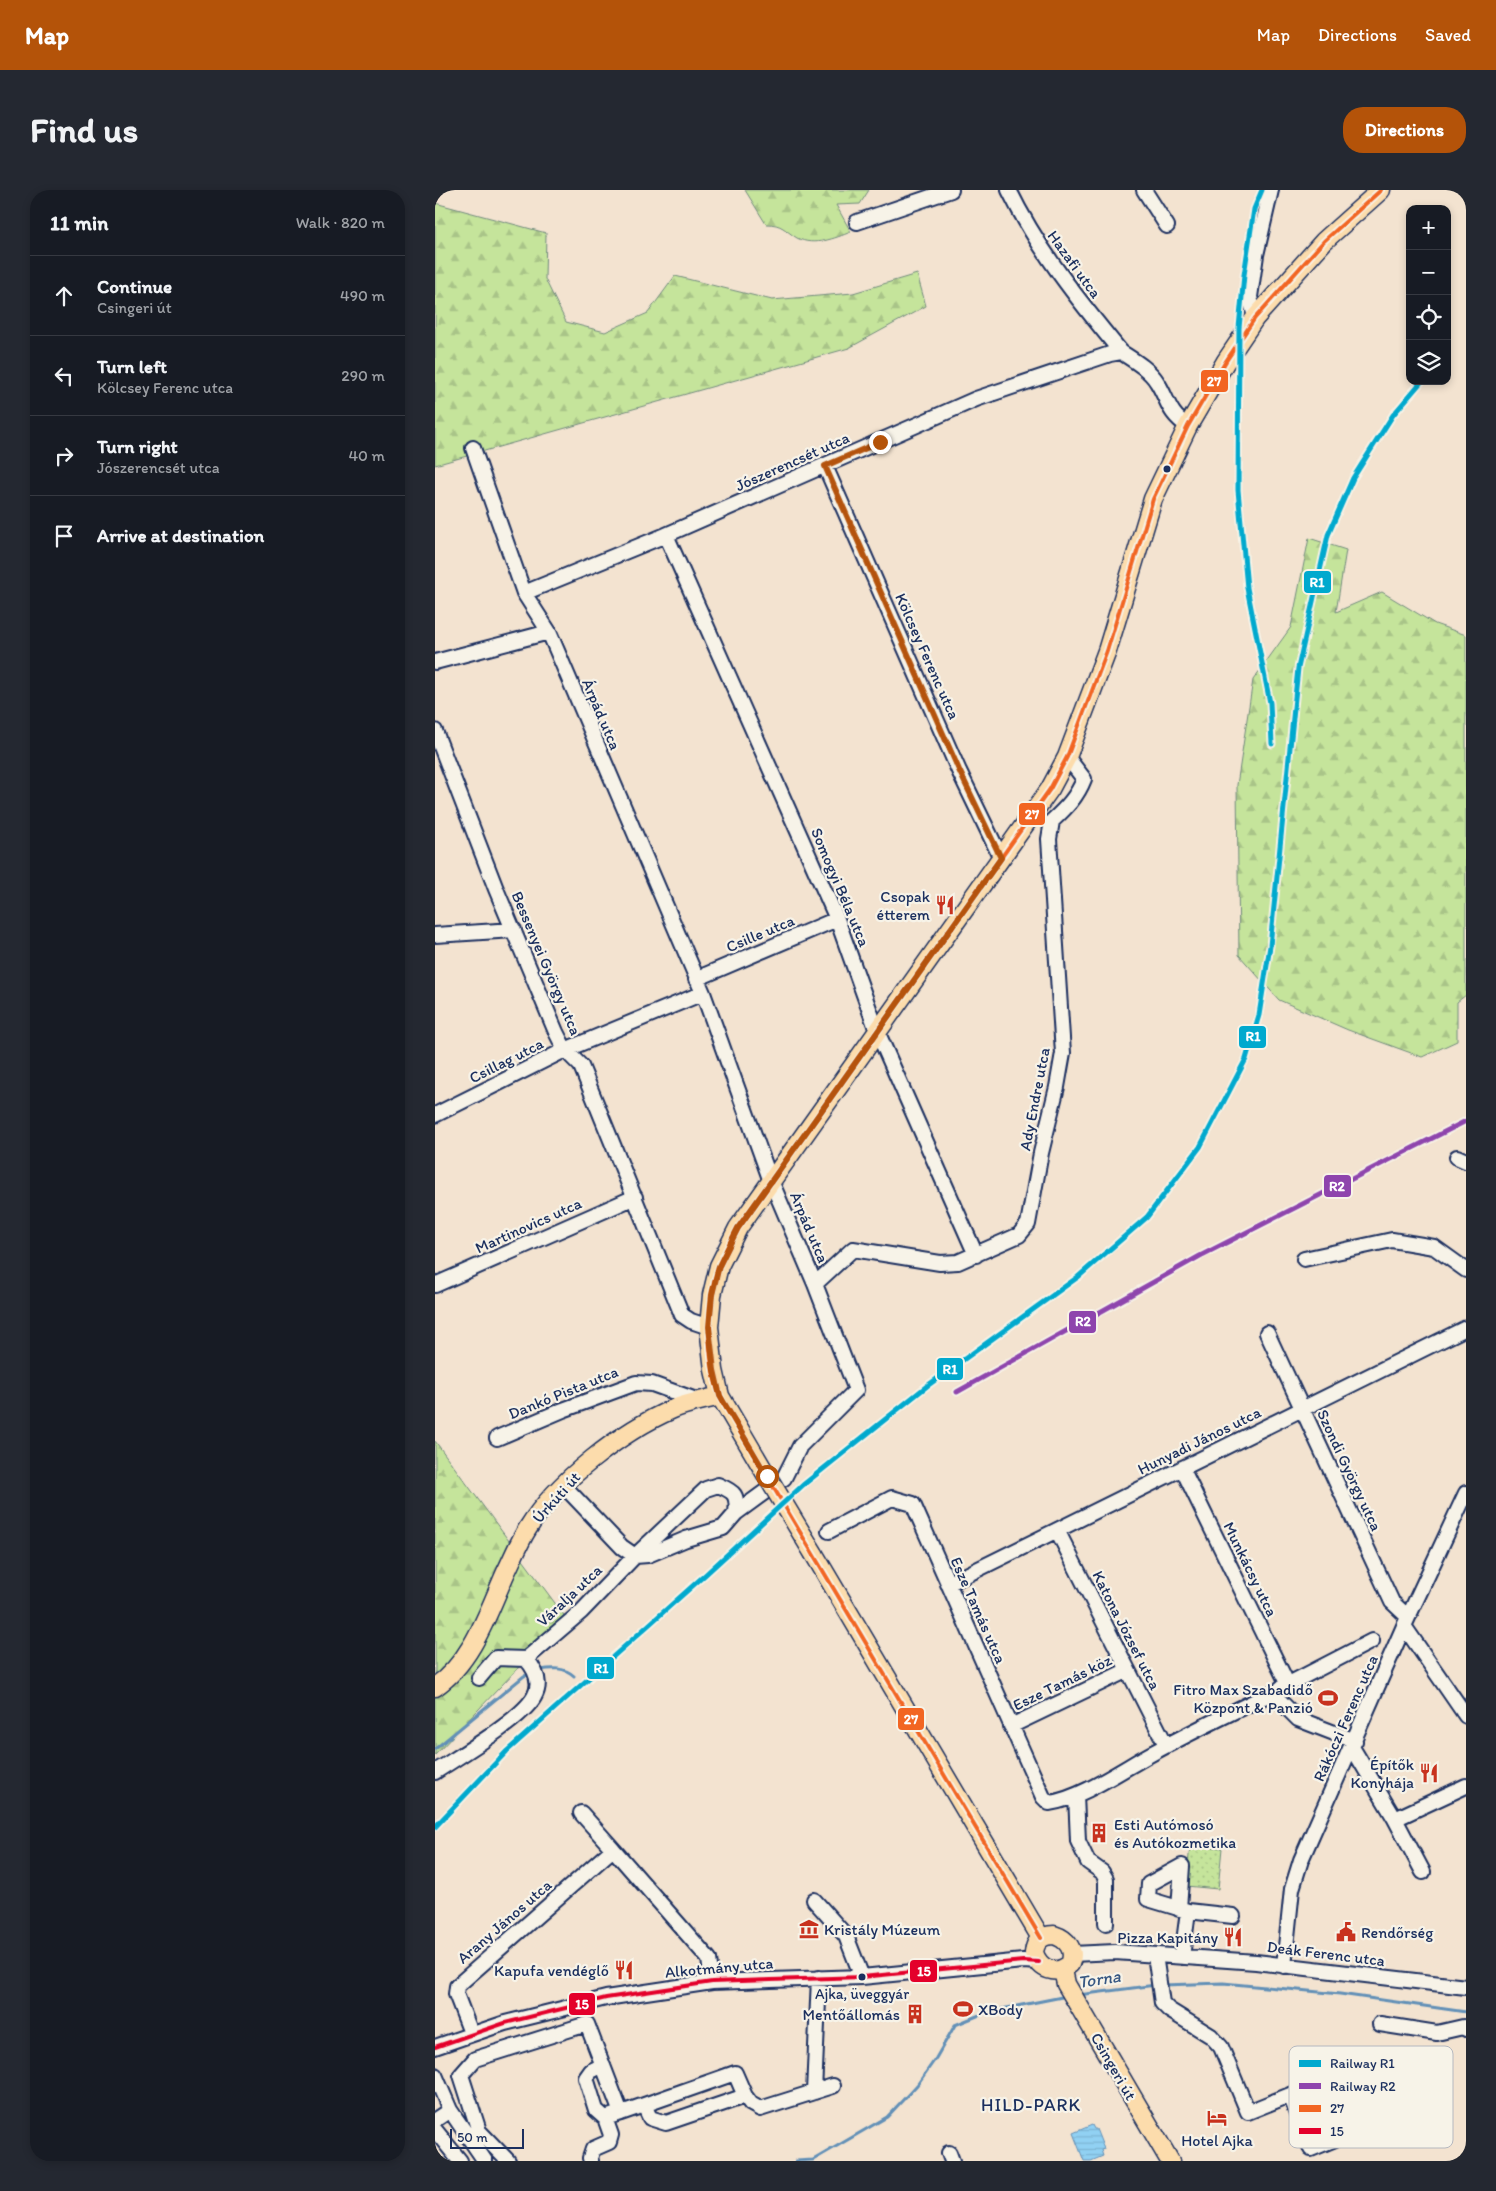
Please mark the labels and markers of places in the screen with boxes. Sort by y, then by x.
unlabelled marker [1162,464,1172,474]
place label: Csopak étterem [877,887,931,924]
restaurant icon: Csopak étterem [934,894,956,916]
place label: Fitro Max Szabadidő Központ & Panzió [1173,1680,1313,1717]
sports icon: Fitro Max Szabadidő Központ & Panzió [1317,1687,1339,1709]
place label: Építők Konyhája [1350,1755,1415,1792]
restaurant icon: Építők Konyhája [1418,1762,1440,1784]
place label: Esti Autómosó és Autókozmetika [1114,1815,1236,1852]
building icon: Esti Autómosó és Autókozmetika [1088,1822,1110,1844]
museum icon: Kristály Múzeum [798,1918,820,1940]
place label: Kristály Múzeum [824,1920,941,1939]
public building icon: Rendőrség [1335,1921,1357,1943]
place label: Rendőrség [1361,1923,1434,1942]
restaurant icon: Pizza Kapitány [1222,1926,1244,1948]
place label: Pizza Kapitány [1117,1928,1218,1947]
restaurant icon: Kapufa vendéglő [613,1959,635,1981]
place label: Kapufa vendéglő [494,1961,609,1980]
marker: Ajka, üveggyár [857,1972,867,1982]
place label: Ajka, üveggyár [815,1985,909,2003]
sports icon: XBody [952,1998,974,2020]
place label: XBody [978,2000,1023,2019]
building icon: Mentőállomás [904,2003,926,2025]
place label: Mentőállomás [802,2005,900,2024]
hotel icon: Hotel Ajka [1206,2107,1228,2129]
place label: Hotel Ajka [1181,2131,1254,2150]

